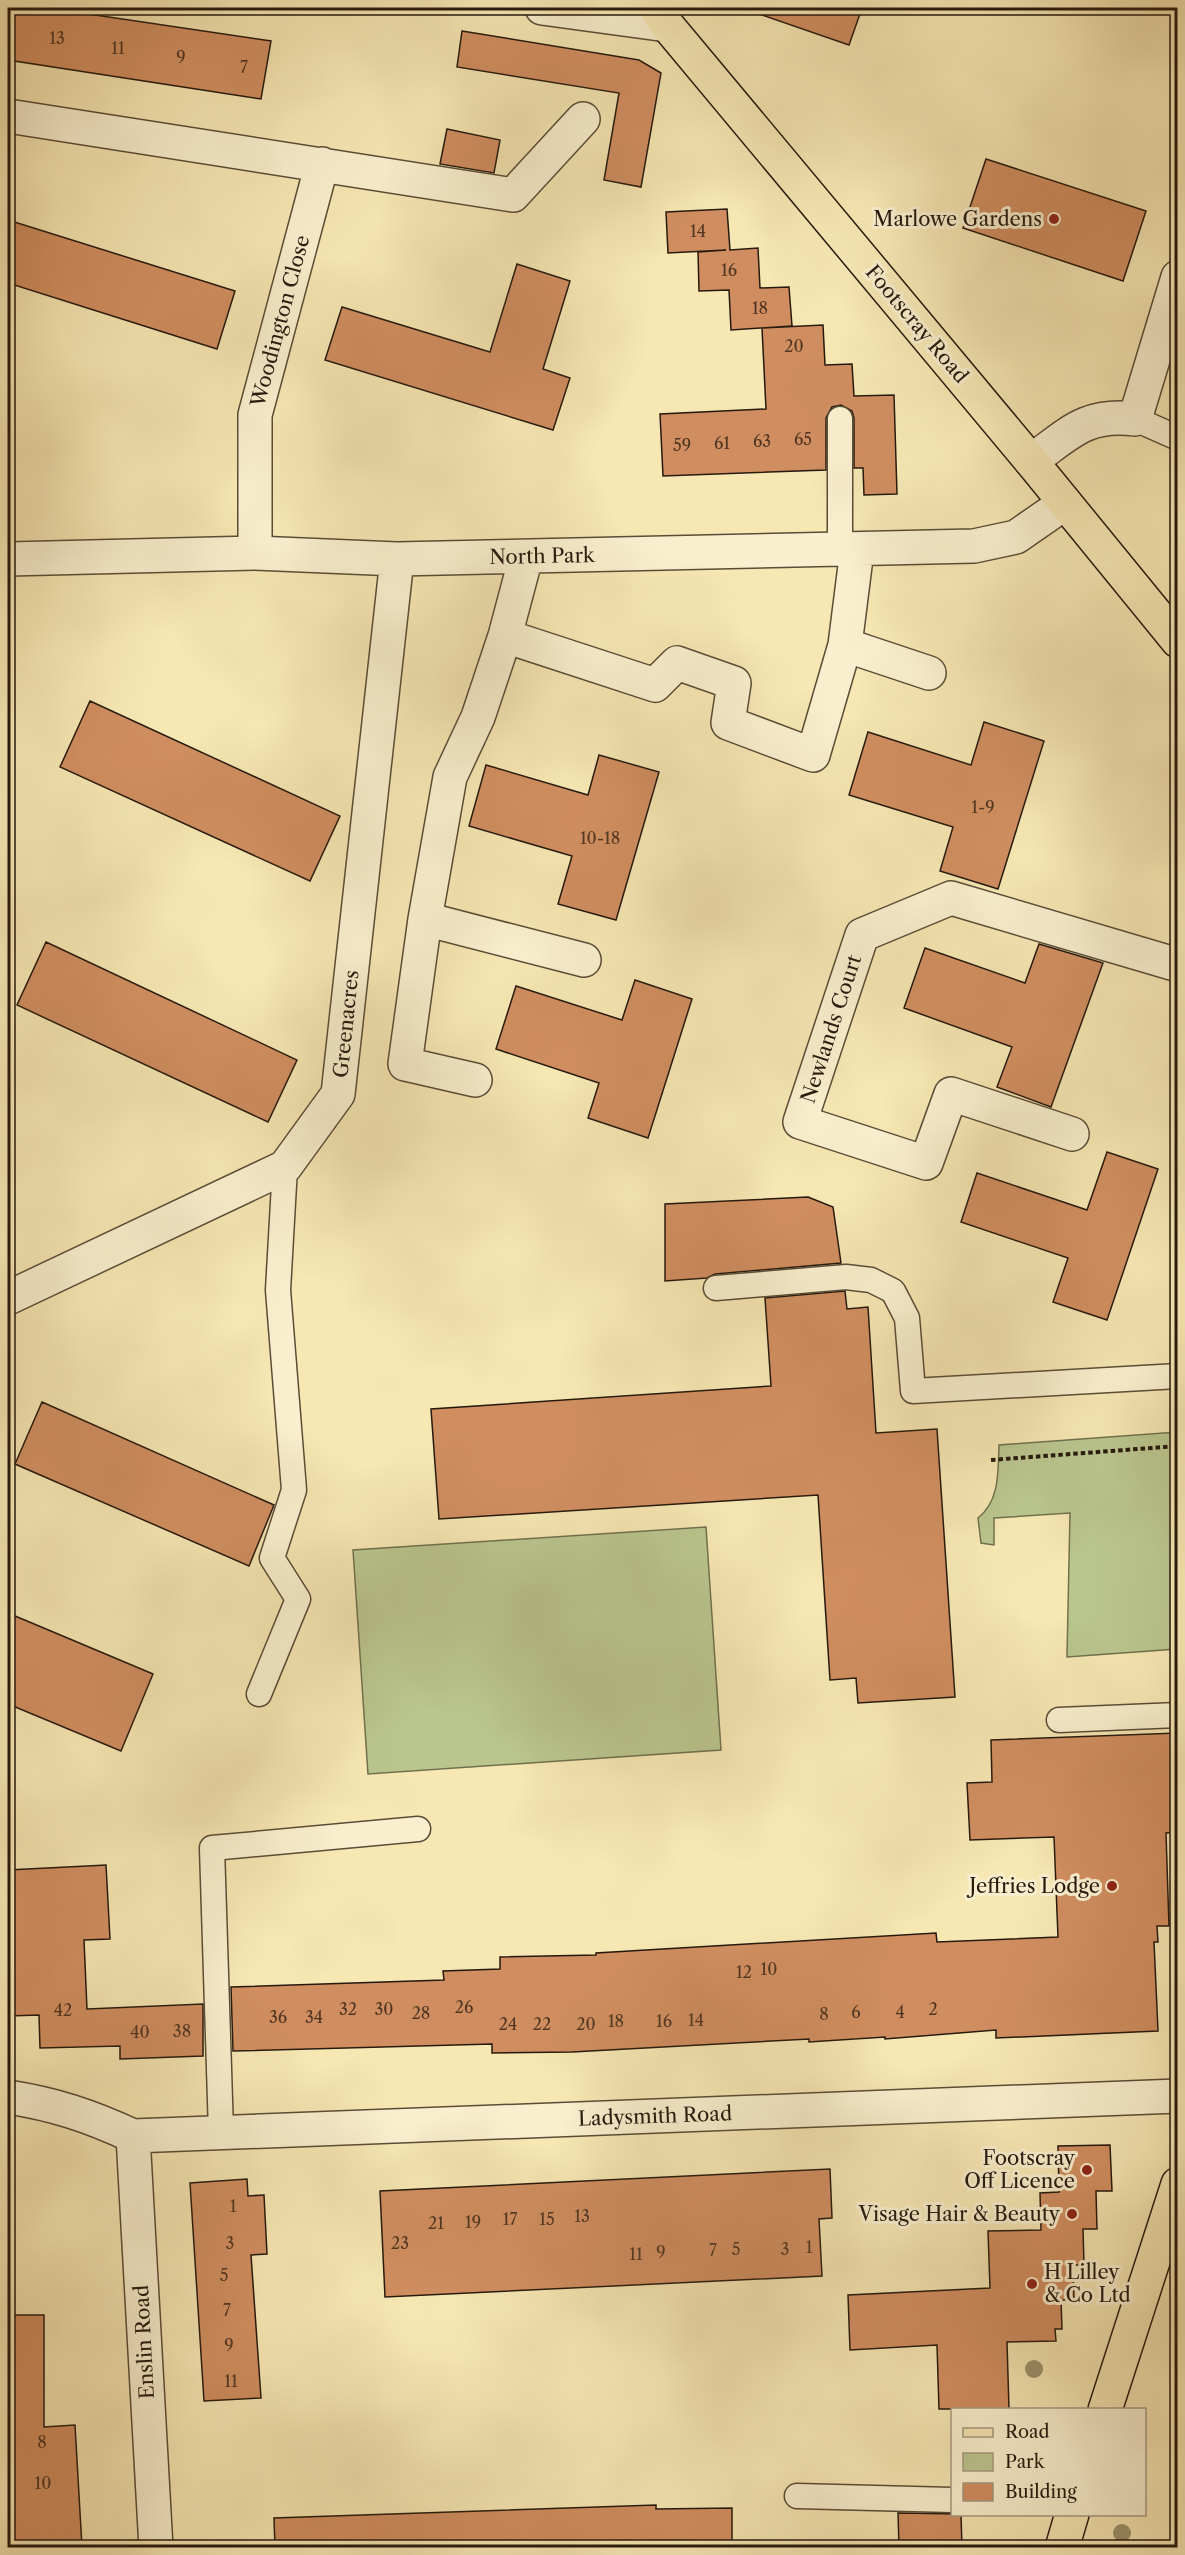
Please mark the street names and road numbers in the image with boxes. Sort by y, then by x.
street label: Woodington Close [245,233,314,410]
street label: Footscray Road [861,260,973,388]
street label: North Park [489,543,596,569]
street label: Newlands Court [796,952,866,1106]
street label: Greenacres [328,969,364,1079]
street label: Ladysmith Road [578,2101,732,2131]
street label: Enslin Road [129,2284,159,2400]

